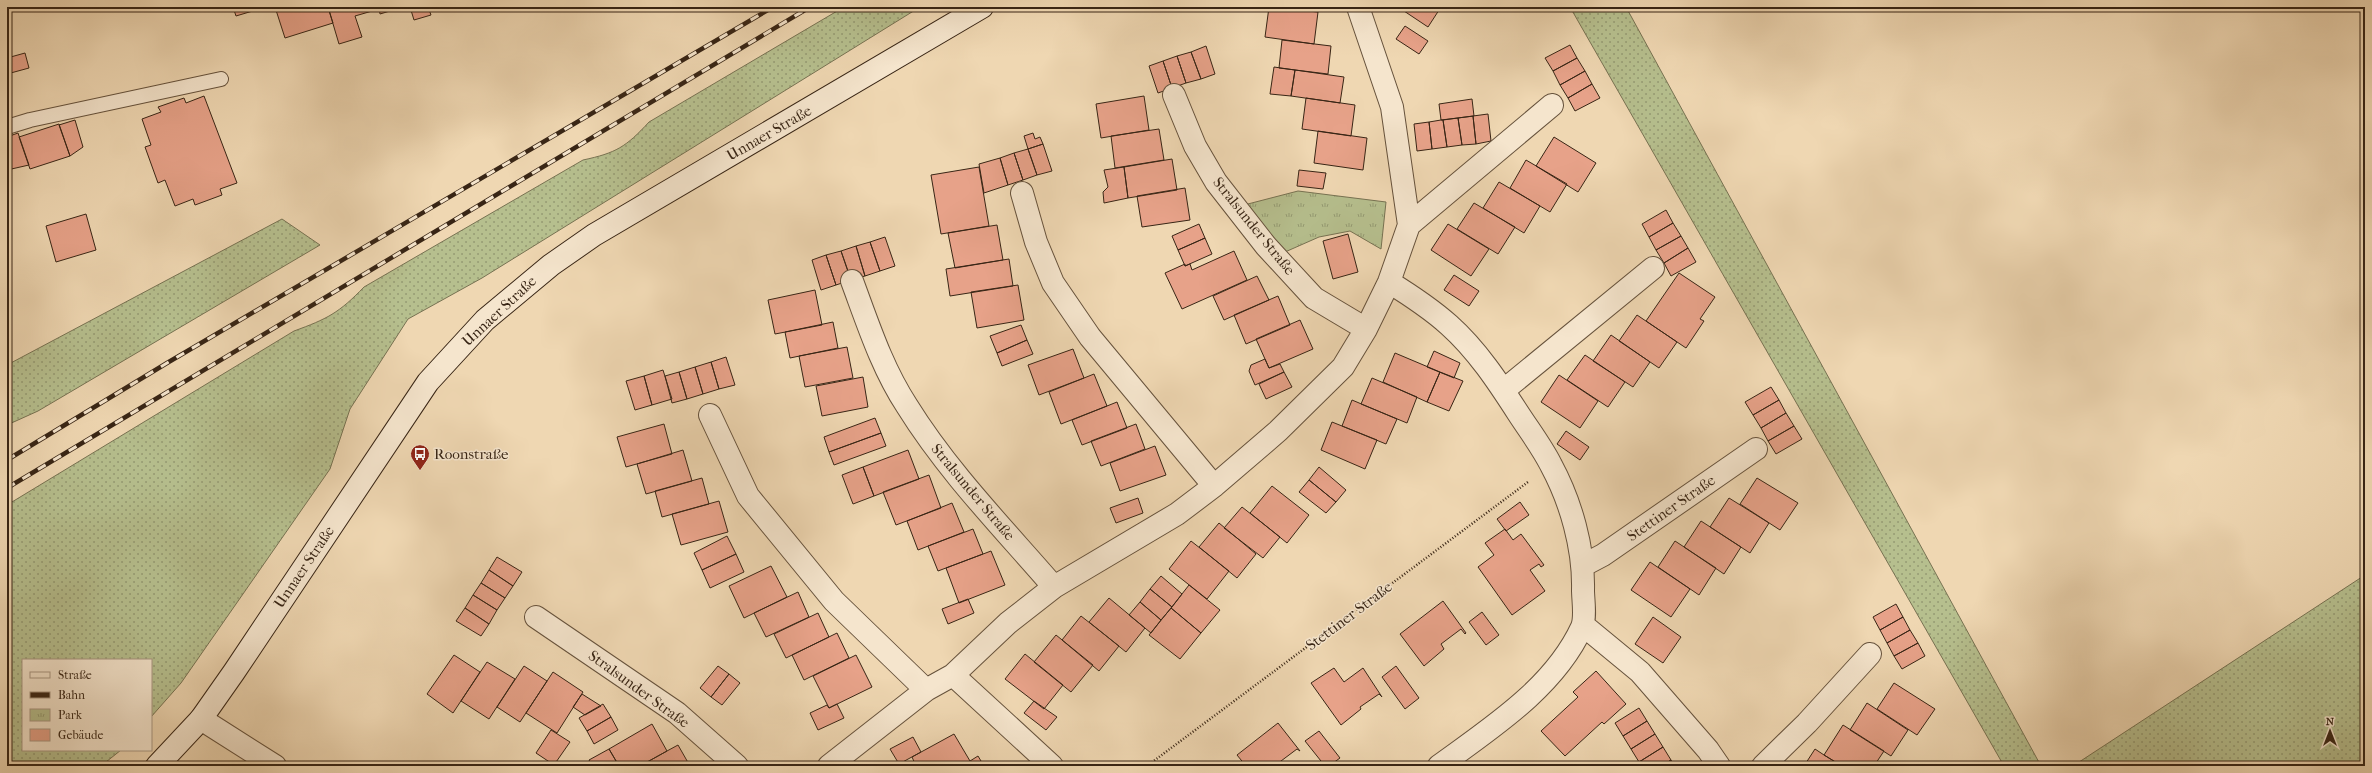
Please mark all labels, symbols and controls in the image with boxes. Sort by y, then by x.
street label: Unnaer Straße [723,101,815,165]
street label: Stralsunder Straße [1209,174,1299,279]
street label: Unnaer Straße [458,272,540,350]
street label: Stralsunder Straße [927,440,1019,544]
bus stop icon: Roonstraße [409,443,431,471]
place label: Roonstraße [434,445,509,463]
street label: Stettiner Straße [1623,471,1719,545]
street label: Unnaer Straße [270,522,338,611]
street label: Stettiner Straße [1302,577,1396,654]
street label: Stralsunder Straße [585,646,693,732]
legend [22,659,152,751]
text: Straße [58,668,92,682]
text: Bahn [58,688,85,702]
text: Park [58,708,83,722]
north arrow [2310,711,2350,751]
text: N [2326,715,2335,728]
text: Gebäude [58,728,103,742]

